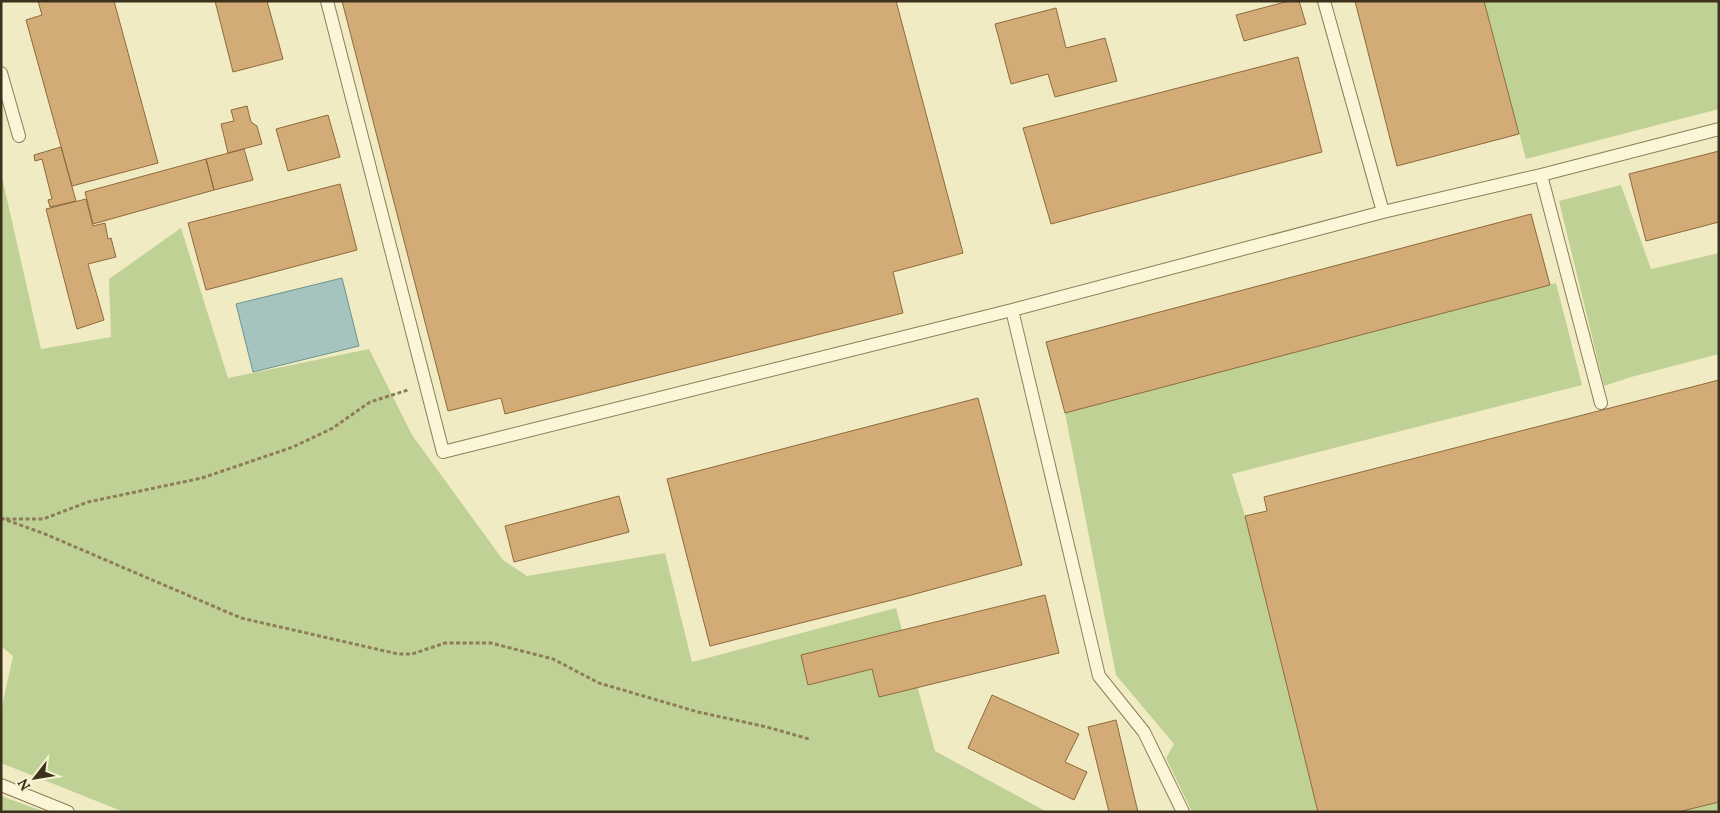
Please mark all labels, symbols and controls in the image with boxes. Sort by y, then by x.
north arrow [10,753,60,803]
text: N [13,775,34,794]

